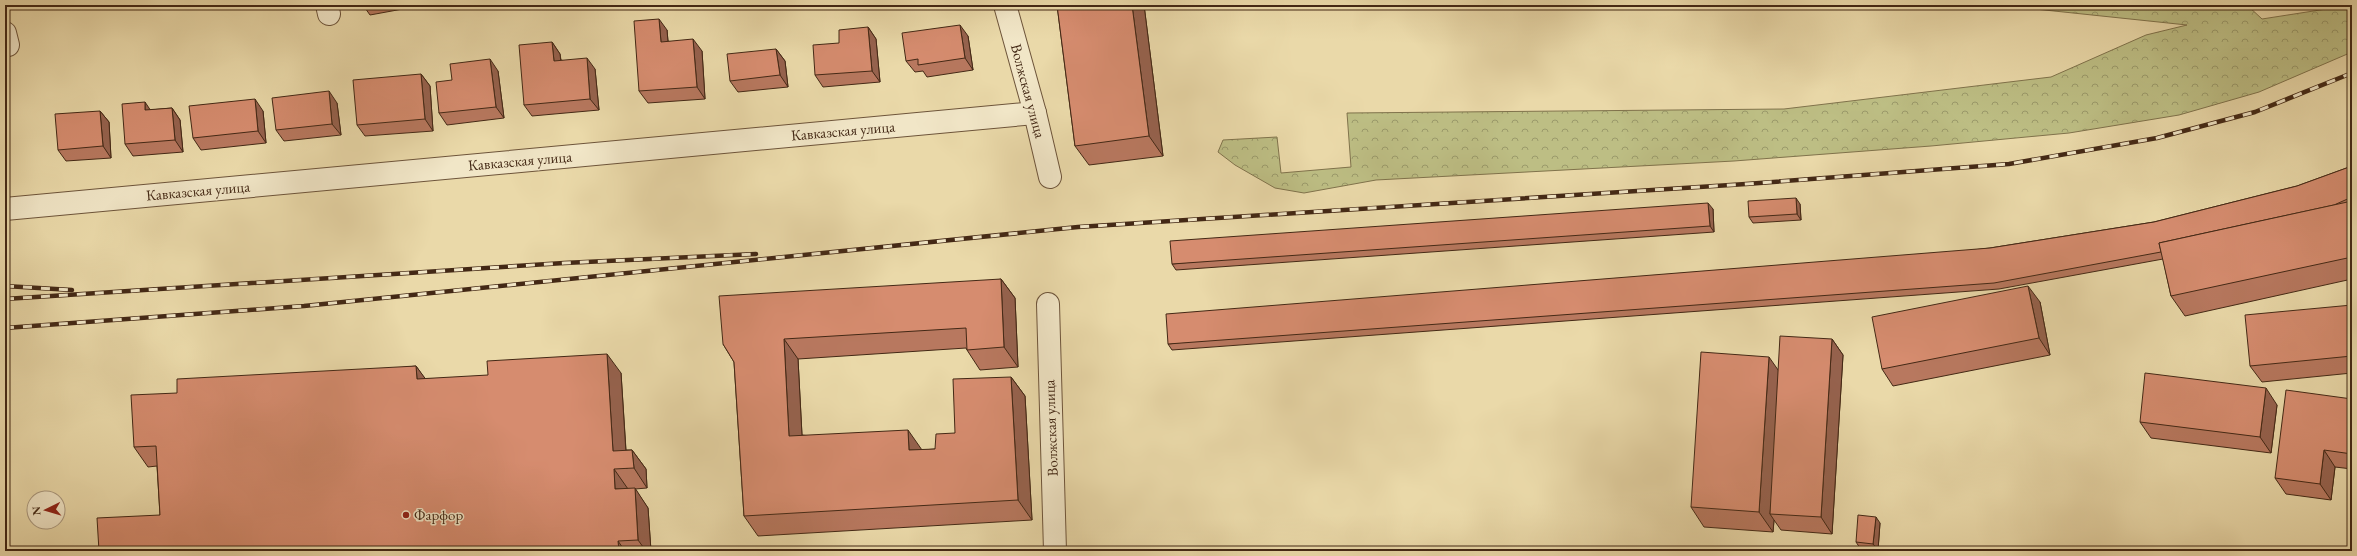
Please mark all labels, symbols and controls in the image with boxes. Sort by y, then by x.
street label: Волжская улица [1007,42,1050,140]
street label: Кавказская улица [790,116,896,145]
street label: Кавказская улица [467,146,573,175]
street label: Кавказская улица [145,176,251,205]
street label: Волжская улица [1039,379,1062,477]
north arrow [26,490,66,530]
place label: Фарфор [414,505,463,524]
text: N [29,506,43,516]
marker: Фарфор [401,510,411,520]

